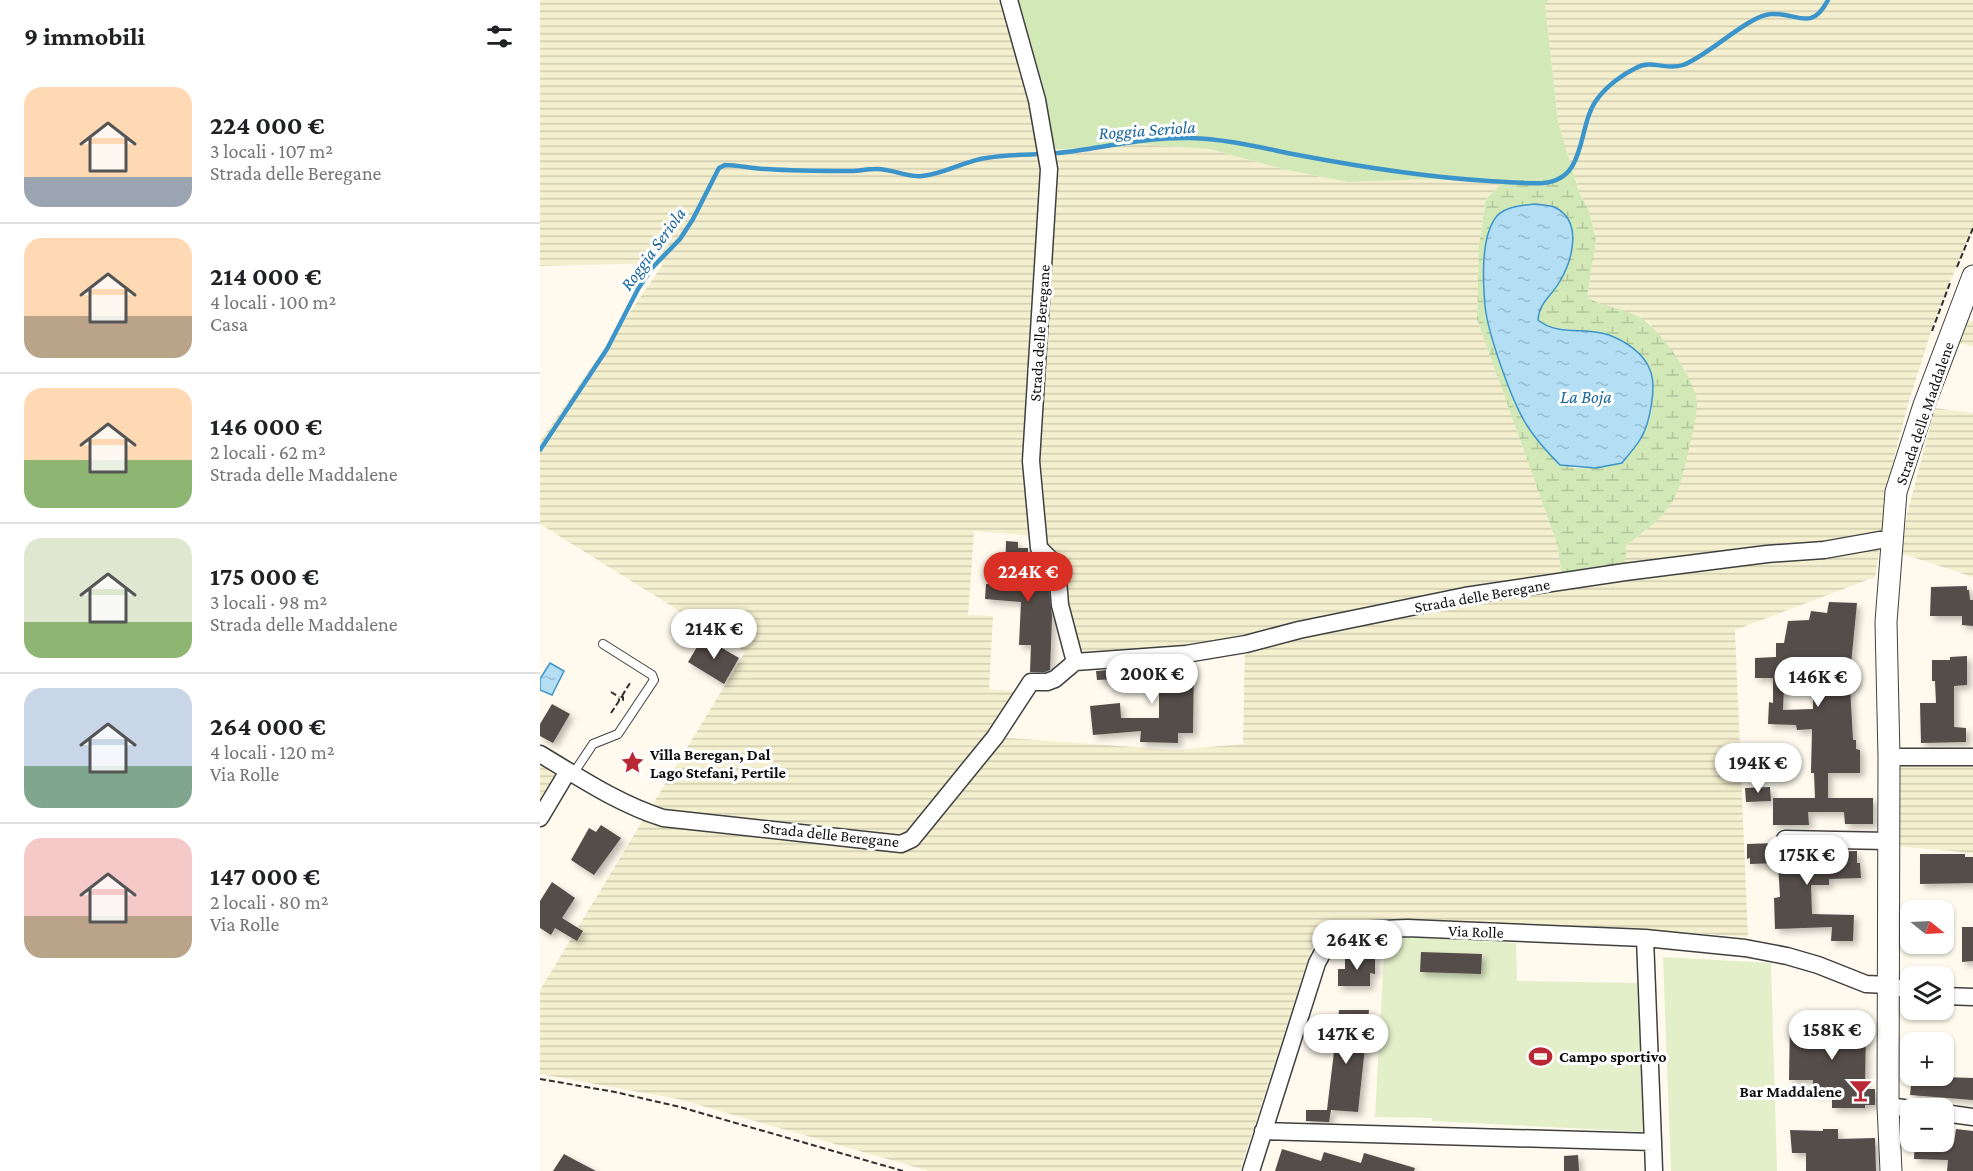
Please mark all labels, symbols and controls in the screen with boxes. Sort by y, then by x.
icon: filters [483,20,516,53]
text: 9 immobili [24,22,145,51]
icon: home [72,111,144,183]
text: 224 000 € [210,111,325,140]
water label: Roggia Seriola [1098,117,1197,143]
text: 3 locali · 107 m² [210,140,333,162]
text: Strada delle Beregane [210,162,381,184]
water label: Roggia Seriola [616,203,690,294]
icon: home [72,262,144,334]
text: 214 000 € [210,262,321,291]
street label: Strada delle Beregane [1026,264,1054,402]
text: 4 locali · 100 m² [210,291,336,313]
text: Casa [210,313,248,335]
street label: Strada delle Maddalene [1892,339,1957,487]
water label: La Boja [1560,387,1612,408]
icon: home [72,412,144,484]
text: 146 000 € [210,412,322,441]
text: 2 locali · 62 m² [210,441,326,463]
text: Strada delle Maddalene [210,463,398,485]
pin: 224K € [979,552,1077,603]
text: 224K € [998,560,1058,582]
icon: home [72,562,144,634]
text: 175 000 € [210,562,319,591]
street label: Strada delle Beregane [1413,575,1551,617]
text: 3 locali · 98 m² [210,591,327,613]
pin: 214K € [665,609,763,660]
text: Strada delle Maddalene [210,613,398,635]
text: 214K € [685,617,743,639]
pin: 200K € [1103,654,1201,705]
pin: 146K € [1769,657,1867,708]
text: 200K € [1120,662,1184,684]
text: 146K € [1789,665,1847,687]
icon: home [72,712,144,784]
text: 264 000 € [210,712,326,741]
text: 4 locali · 120 m² [210,741,335,763]
pin: 194K € [1709,743,1807,794]
place label: Villa Beregan, Dal Lago Stefani, Pertile [649,746,787,781]
place icon: Villa Beregan, Dal Lago Stefani, Pertile [619,750,645,776]
text: 194K € [1729,751,1787,773]
text: Via Rolle [210,763,279,785]
street label: Strada delle Beregane [762,819,900,851]
pin: 175K € [1758,835,1856,886]
text: 175K € [1779,843,1835,865]
icon: home [72,862,144,934]
text: 147 000 € [210,862,320,891]
text: 2 locali · 80 m² [210,891,329,913]
north arrow [1900,900,1954,954]
map controls [1900,900,1954,1152]
text: Via Rolle [210,913,279,935]
pin: 264K € [1308,920,1406,971]
street label: Via Rolle [1448,922,1504,941]
text: 264K € [1326,928,1388,950]
button: layers [1900,966,1954,1020]
pin: 158K € [1783,1010,1881,1061]
pin: 147K € [1297,1014,1395,1065]
text: 158K € [1803,1018,1861,1040]
text: 147K € [1317,1022,1375,1044]
button: + [1900,1032,1954,1086]
sports icon: Campo sportivo [1528,1043,1554,1069]
place label: Campo sportivo [1559,1048,1667,1065]
bar icon: Bar Maddalene [1847,1078,1873,1104]
place label: Bar Maddalene [1740,1083,1843,1100]
button: − [1900,1098,1954,1152]

